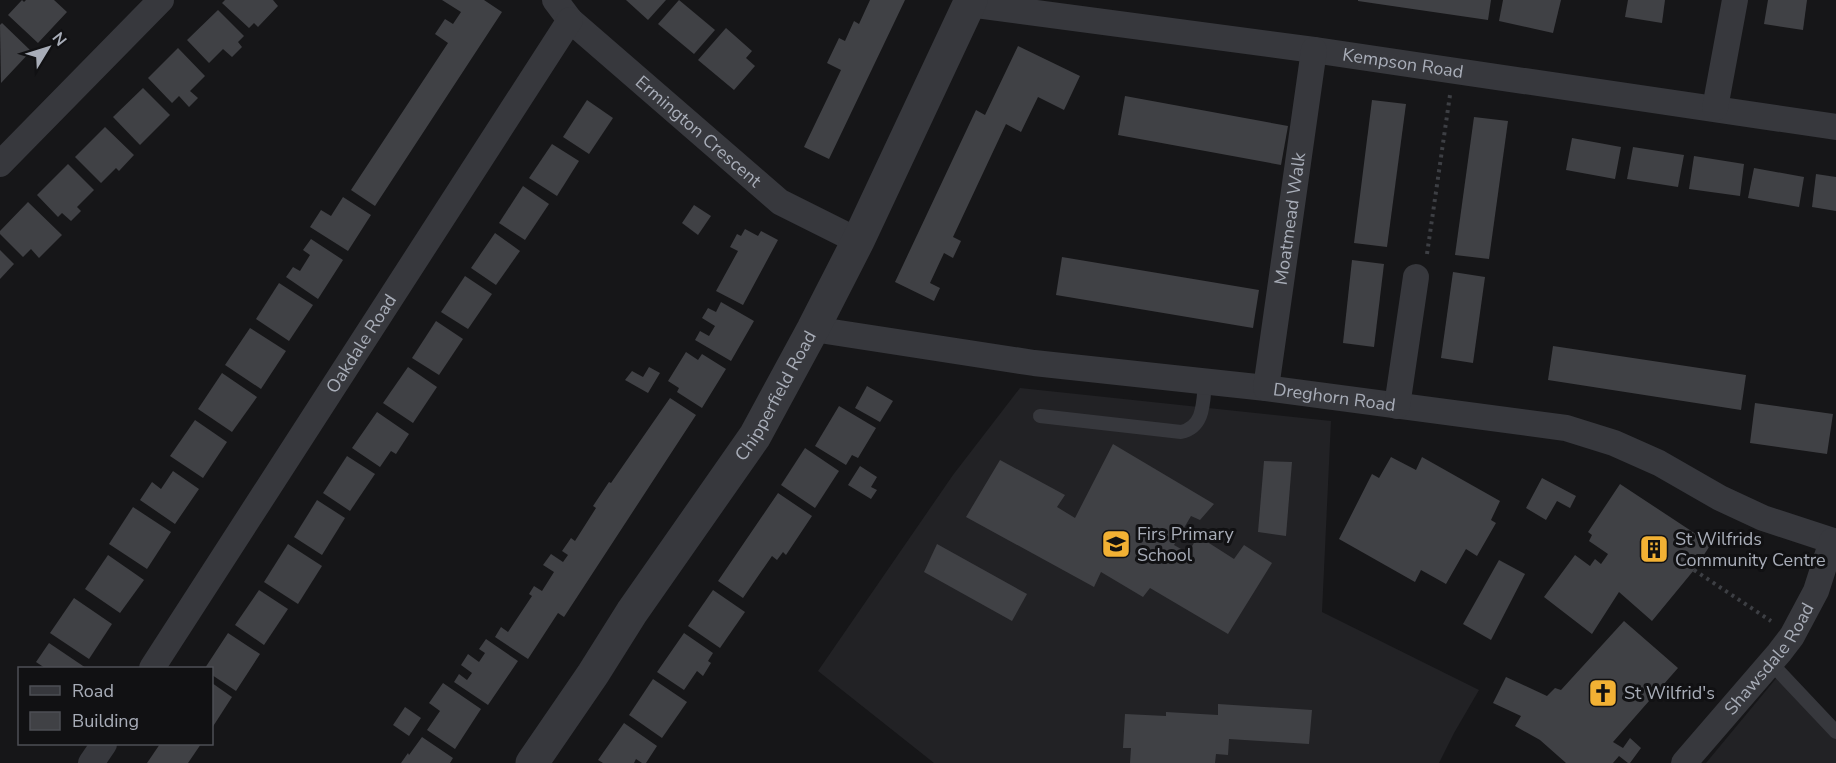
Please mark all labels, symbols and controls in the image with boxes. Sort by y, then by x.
north arrow [18,18,78,78]
text: N [47,28,71,51]
street label: Kempson Road [1341,42,1465,84]
street label: Ermington Crescent [630,70,767,193]
street label: Moatmead Walk [1269,150,1311,287]
street label: Oakdale Road [320,289,402,398]
street label: Chipperfield Road [729,326,822,466]
street label: Dreghorn Road [1272,377,1397,417]
place label: Firs Primary School [1137,522,1234,567]
place label: St Wilfrids Community Centre [1675,527,1826,572]
school or university icon: Firs Primary School [1100,528,1132,560]
building icon: St Wilfrids Community Centre [1638,533,1670,565]
street label: Shawsdale Road [1719,598,1820,720]
legend [18,667,213,745]
church icon: St Wilfrid's [1587,677,1619,709]
text: Road [72,679,114,703]
place label: St Wilfrid's [1624,681,1715,705]
text: Building [72,709,139,733]

